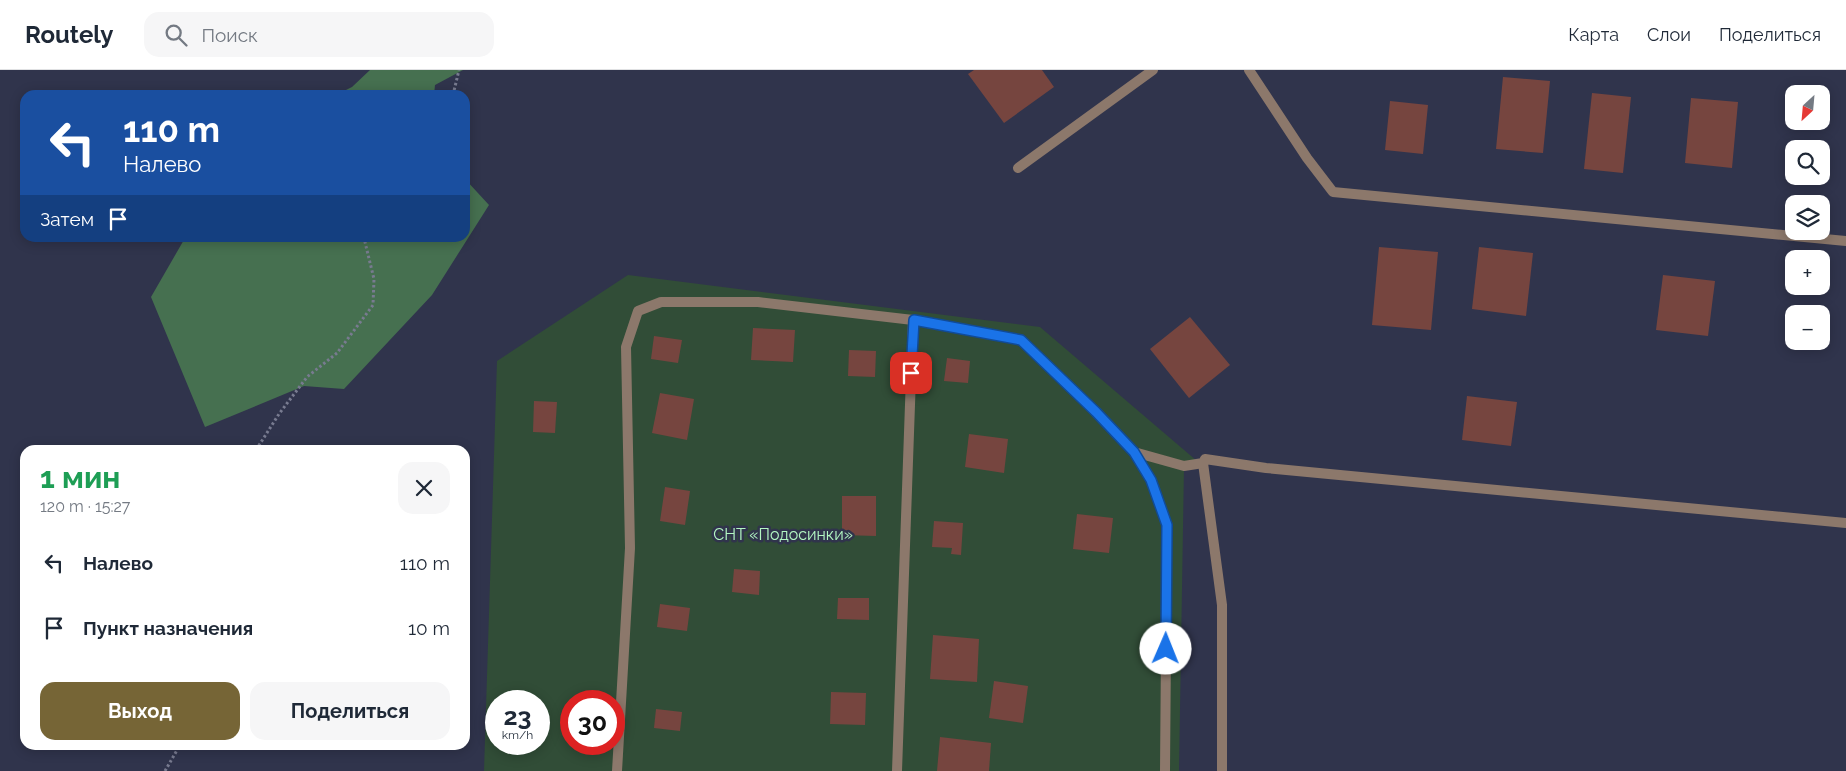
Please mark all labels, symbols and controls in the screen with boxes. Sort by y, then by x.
search box [144,12,494,57]
text: Routely [25,20,114,49]
icon: search [162,21,190,49]
text: Поиск [202,24,258,46]
text: Карта [1568,24,1619,45]
text: Слои [1647,24,1691,45]
text: Поделиться [1719,24,1821,45]
north arrow [1785,85,1830,130]
map controls [1785,85,1830,350]
text: 110 m [123,109,220,150]
icon: left [40,110,105,175]
button: search [1785,140,1830,185]
text: Налево [123,151,201,177]
button: layers [1785,195,1830,240]
icon: arrive [104,205,132,233]
text: Затем [40,208,94,230]
button: + [1785,250,1830,295]
button: − [1785,305,1830,350]
pin [890,352,932,394]
icon: arrive [897,359,925,387]
text: 1 мин [40,460,120,495]
button: close [398,462,450,514]
text: 120 m · 15:27 [40,497,130,516]
park label: СНТ «Подосинки» [713,525,853,544]
icon: left [40,549,68,577]
text: Налево [83,552,153,574]
text: 110 m [400,552,450,574]
icon: arrive [40,614,68,642]
text: Пункт назначения [83,617,253,639]
text: 10 m [408,617,450,639]
position arrow [1139,622,1191,674]
button: Выход [40,682,240,740]
button: Поделиться [250,682,450,740]
speed limit sign: 30 [560,690,625,755]
text: 23 [503,701,532,731]
text: km/h [502,728,533,742]

